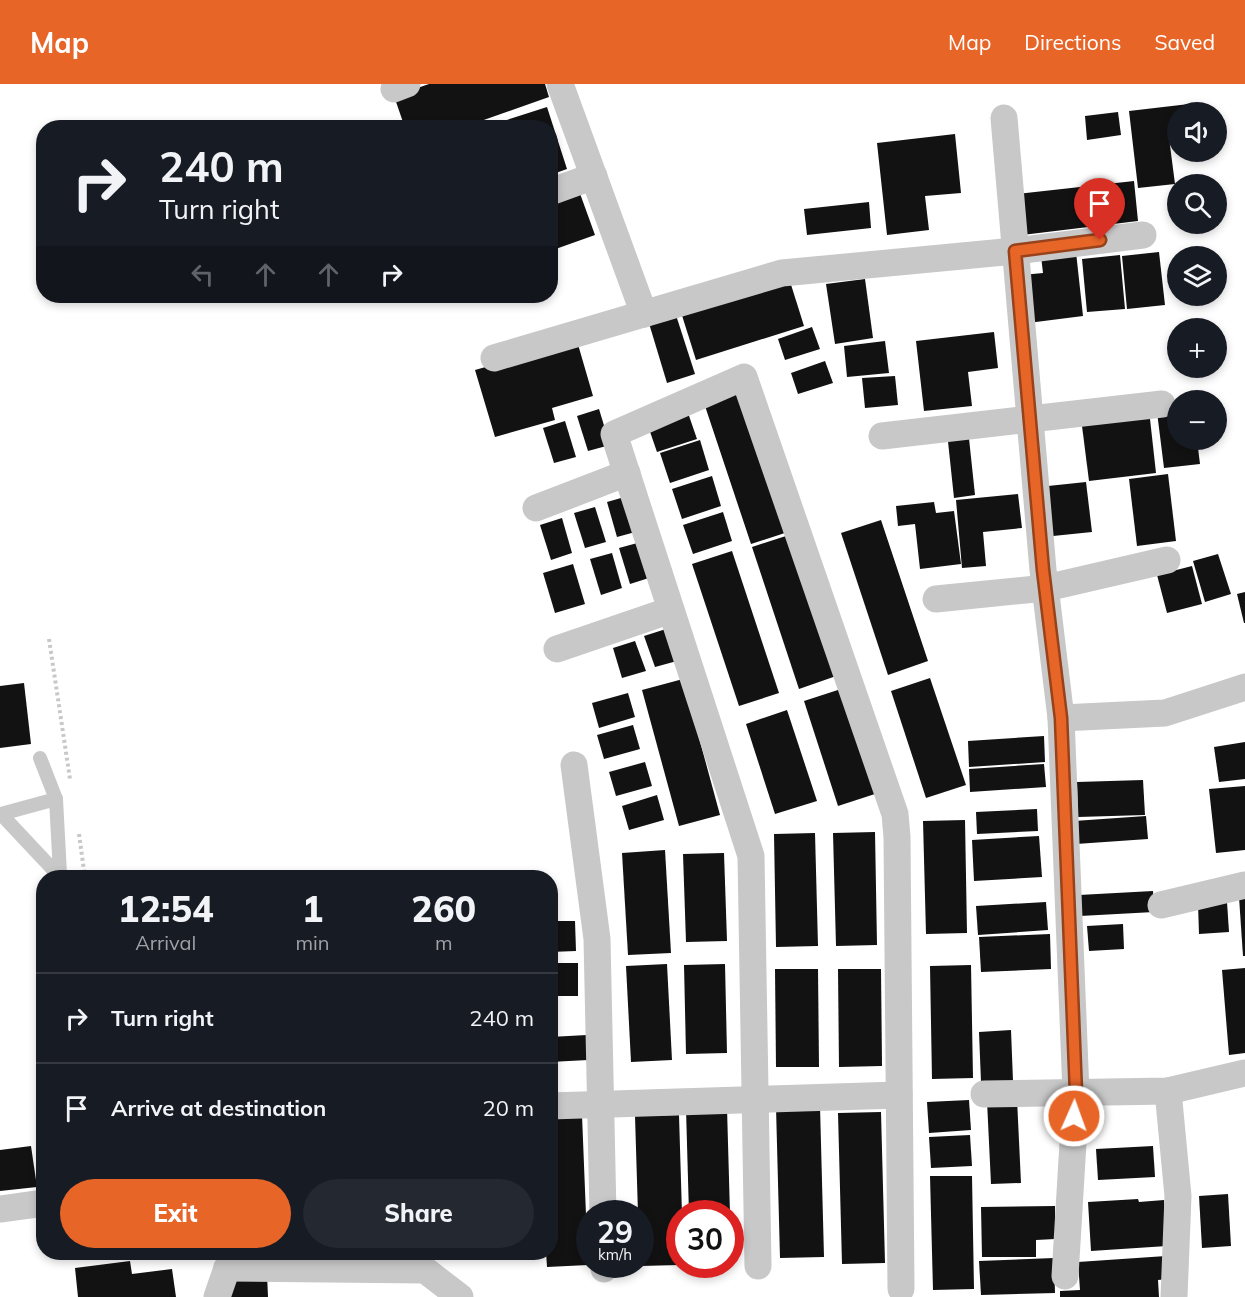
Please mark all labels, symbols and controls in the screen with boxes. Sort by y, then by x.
text: Map [30,25,89,60]
text: Map [948,29,991,55]
text: Directions [1024,29,1121,55]
text: Saved [1154,29,1215,55]
map controls [1167,102,1227,450]
button: sound [1167,102,1227,162]
text: 240 m [159,140,284,193]
icon: right [60,144,138,222]
button: search [1167,174,1227,234]
pin [1074,178,1125,240]
icon: arrive [1083,187,1116,220]
text: Turn right [159,192,279,226]
button: layers [1167,246,1227,306]
icon: left [186,258,219,291]
icon: ahead [249,258,282,291]
icon: ahead [312,258,345,291]
icon: right [375,258,408,291]
button: + [1167,318,1227,378]
button: − [1167,390,1227,450]
text: 12:54 [118,886,214,931]
text: 1 [302,886,323,931]
text: 260 [411,886,476,931]
text: Arrival [135,930,196,955]
text: min [295,930,330,955]
text: m [435,930,453,955]
icon: right [60,1002,93,1035]
text: Turn right [111,1004,214,1032]
text: 240 m [469,1004,534,1032]
position arrow [1042,1084,1106,1148]
icon: arrive [60,1092,93,1125]
text: Arrive at destination [111,1094,326,1122]
text: 20 m [483,1094,534,1122]
button: Exit [60,1179,291,1248]
button: Share [303,1179,534,1248]
speed limit sign: 30 [666,1200,744,1278]
text: 29 [597,1213,633,1251]
text: km/h [598,1245,632,1264]

